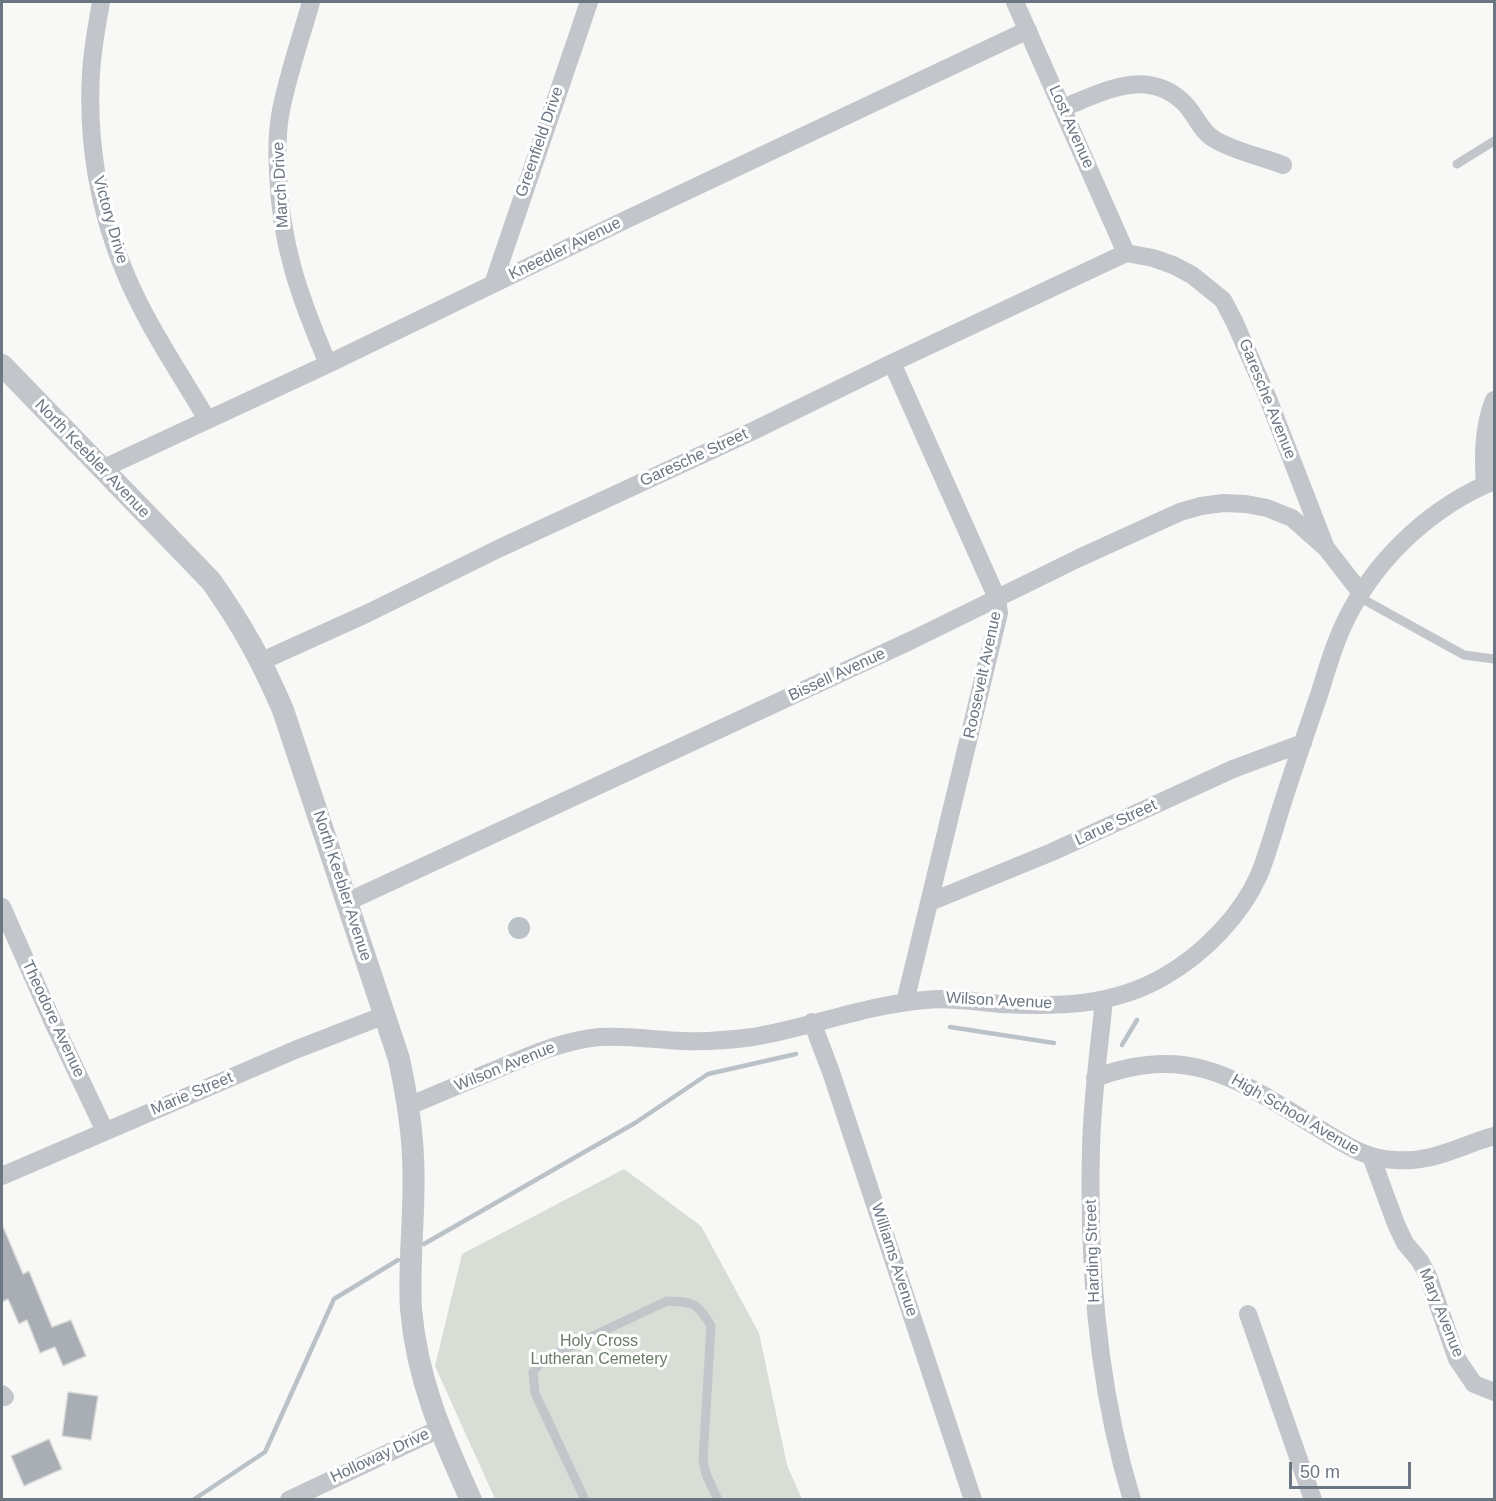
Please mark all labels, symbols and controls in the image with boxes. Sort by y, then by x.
street label: Lost Avenue [1044,83,1098,171]
street label: Greenfield Drive [512,84,568,200]
street label: March Drive [269,141,293,229]
street label: Victory Drive [88,174,132,266]
street label: Kneedler Avenue [506,214,624,284]
street label: Garesche Avenue [1234,336,1300,462]
street label: North Keebler Avenue [31,396,153,522]
street label: Garesche Street [637,425,751,491]
street label: Roosevelt Avenue [960,610,1006,740]
street label: Bissell Avenue [786,644,888,706]
street label: Larue Street [1072,796,1160,850]
street label: North Keebler Avenue [309,808,375,964]
street label: Theodore Avenue [17,957,89,1081]
street label: Wilson Avenue [945,989,1053,1013]
street label: Wilson Avenue [452,1038,558,1096]
street label: Marie Street [148,1068,236,1120]
street label: High School Avenue [1228,1071,1362,1159]
street label: Harding Street [1082,1199,1104,1303]
street label: Williams Avenue [867,1201,921,1319]
street label: Mary Avenue [1414,1266,1468,1360]
park label: Holy Cross Lutheran Cemetery [531,1332,667,1370]
street label: Holloway Drive [328,1425,432,1487]
scale bar [1292,1450,1414,1488]
text: 50 m [1300,1462,1340,1482]

